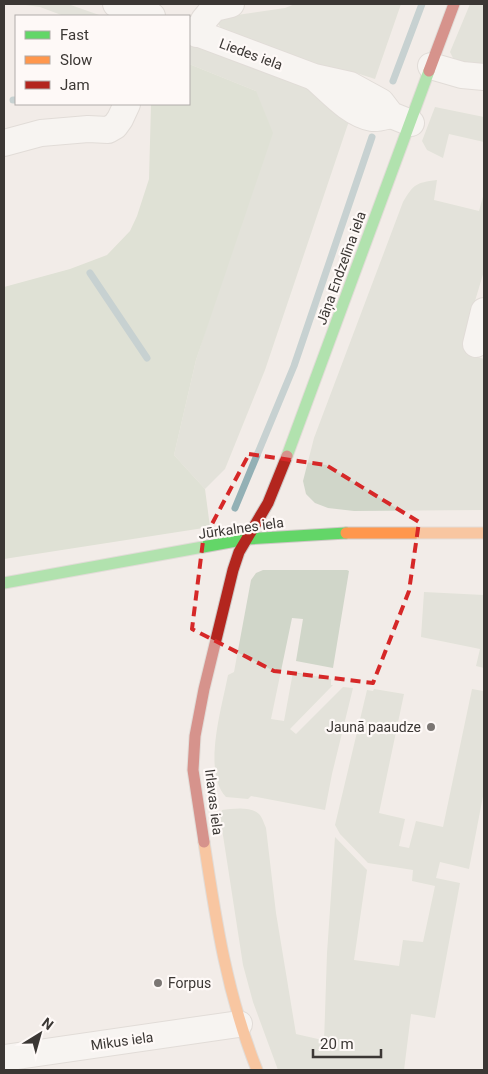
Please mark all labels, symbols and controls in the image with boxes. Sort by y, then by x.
legend [15,15,190,105]
text: Fast [60,26,89,44]
street label: Liedes iela [217,35,285,73]
text: Slow [60,51,92,69]
text: Jam [60,76,90,94]
street label: Jāņa Endzelīna iela [313,209,370,327]
street label: Jūrkalnes iela [197,514,285,542]
place label: Jaunā paaudze [326,719,421,735]
marker: Jaunā paaudze [425,721,437,733]
street label: Irlavas iela [202,768,226,836]
place label: Forpus [168,975,211,991]
marker: Forpus [152,977,164,989]
north arrow [15,1009,65,1059]
text: N [39,1014,57,1033]
scale bar [313,1026,380,1058]
street label: Mikus iela [90,1029,154,1053]
text: 20 m [320,1035,354,1053]

